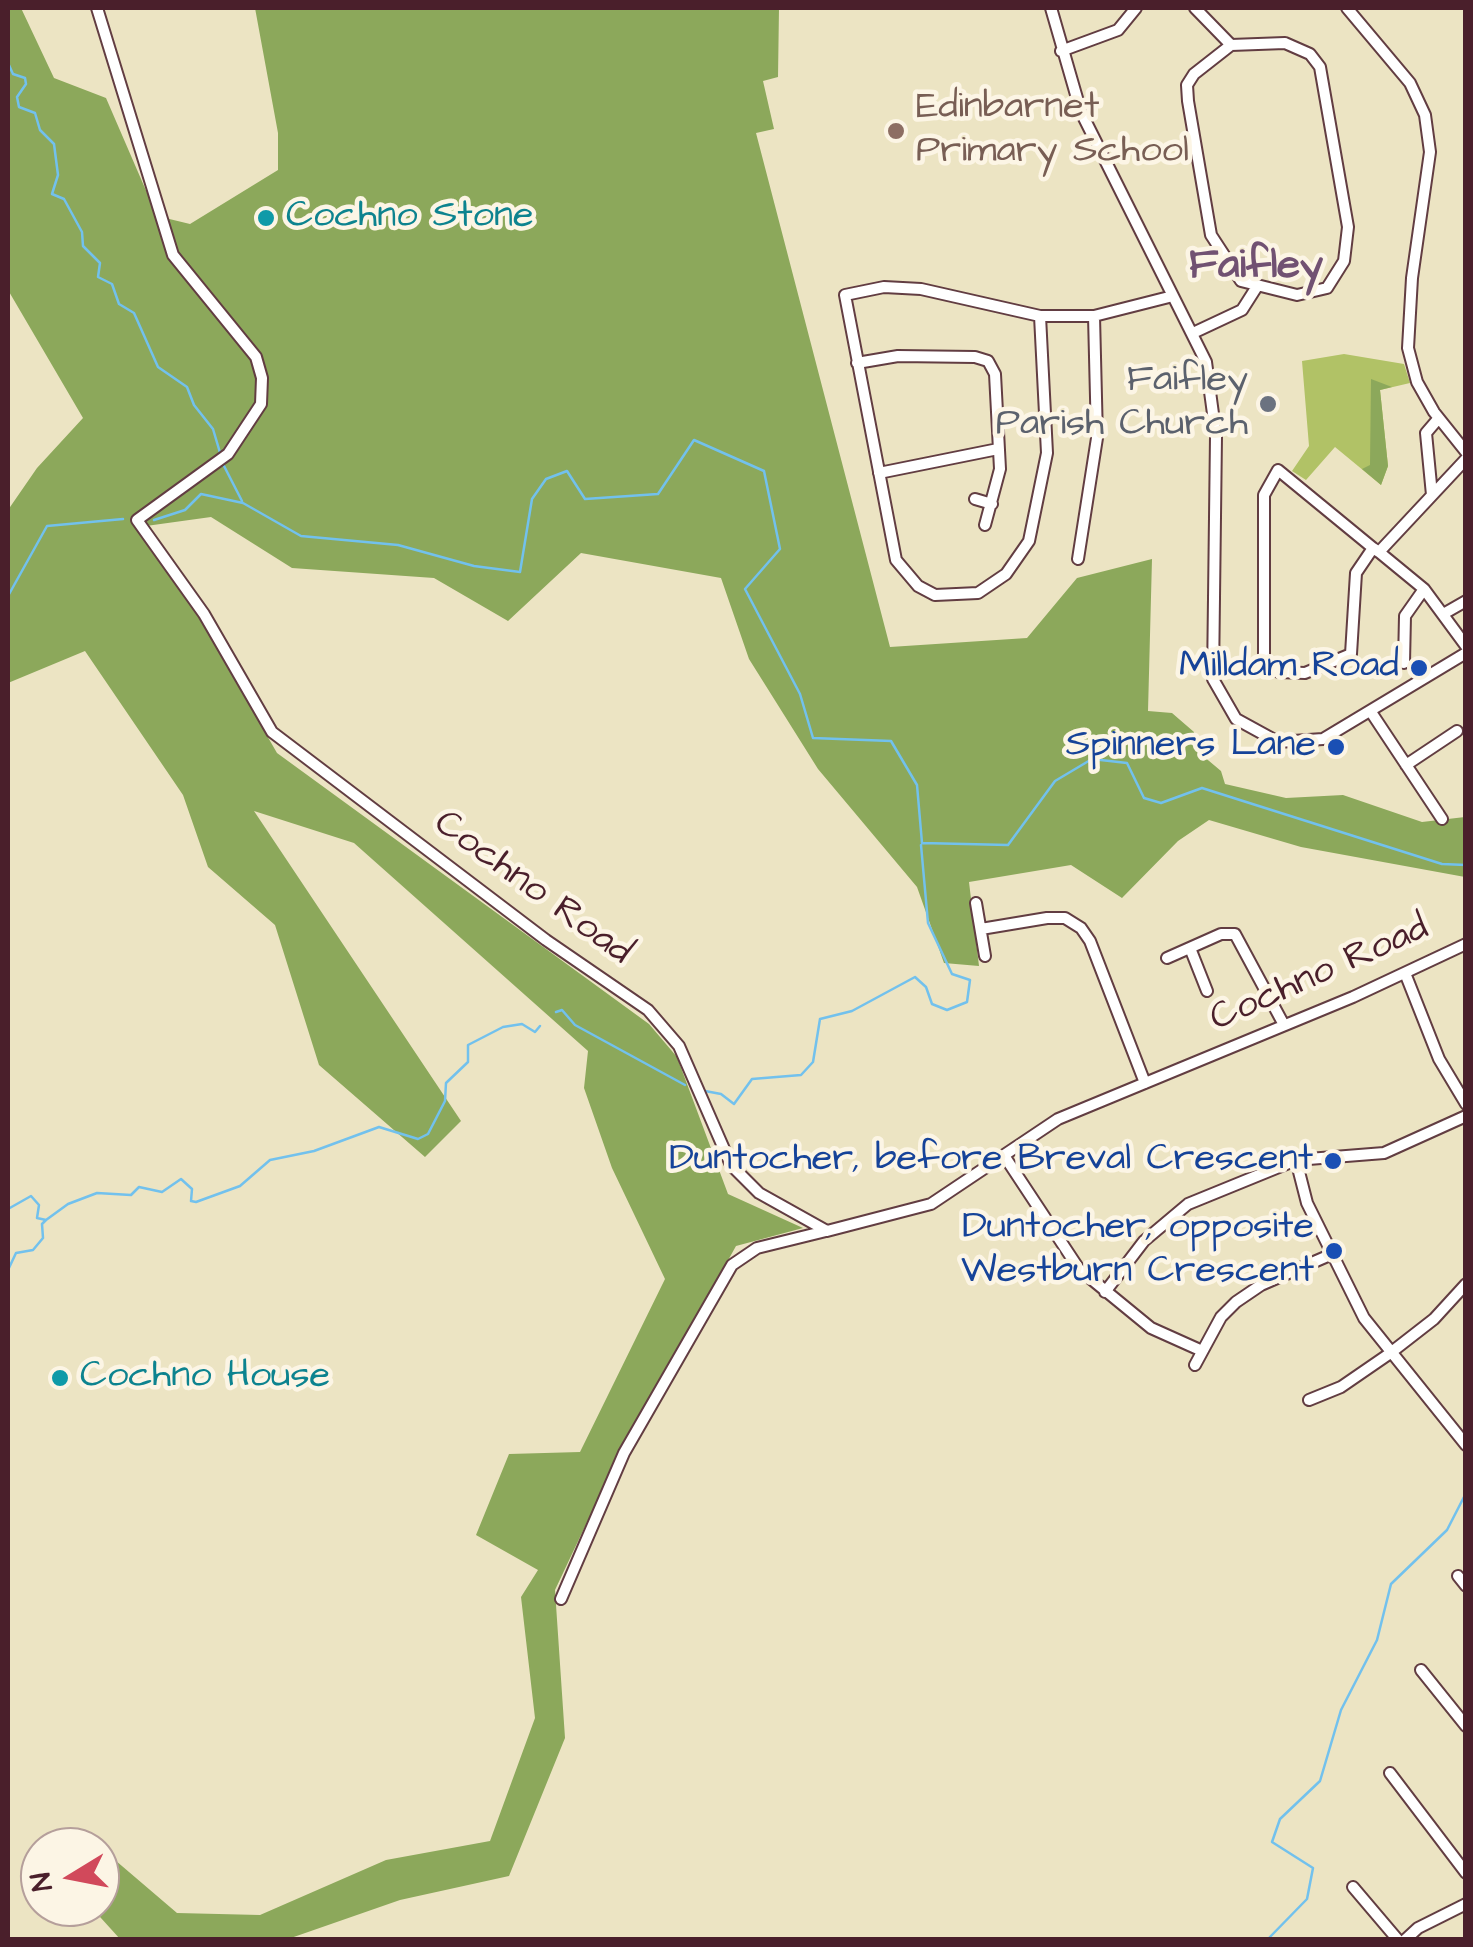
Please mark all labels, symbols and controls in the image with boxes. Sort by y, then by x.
place label: Edinbarnet Primary School [916,86,1189,175]
marker: Edinbarnet Primary School [885,120,907,142]
place label: Cochno Stone [286,195,533,241]
marker: Cochno Stone [255,207,277,229]
district label: Faifley [1189,243,1323,293]
place label: Faifley Parish Church [996,359,1248,448]
marker: Faifley Parish Church [1257,393,1279,415]
place label: Milldam Road [1179,645,1399,691]
marker: Milldam Road [1408,657,1430,679]
place label: Spinners Lane [1066,724,1316,770]
marker: Spinners Lane [1325,736,1347,758]
street label: Cochno Road [424,802,640,976]
street label: Cochno Road [1204,907,1436,1043]
place label: Duntocher, before Breval Crescent [669,1138,1313,1184]
marker: Duntocher, before Breval Crescent [1322,1150,1344,1172]
place label: Duntocher, opposite Westburn Crescent [961,1206,1314,1296]
marker: Duntocher, opposite Westburn Crescent [1323,1240,1345,1262]
place label: Cochno House [80,1355,330,1401]
marker: Cochno House [49,1367,71,1389]
north arrow [20,1827,120,1927]
text: N [21,1870,63,1894]

